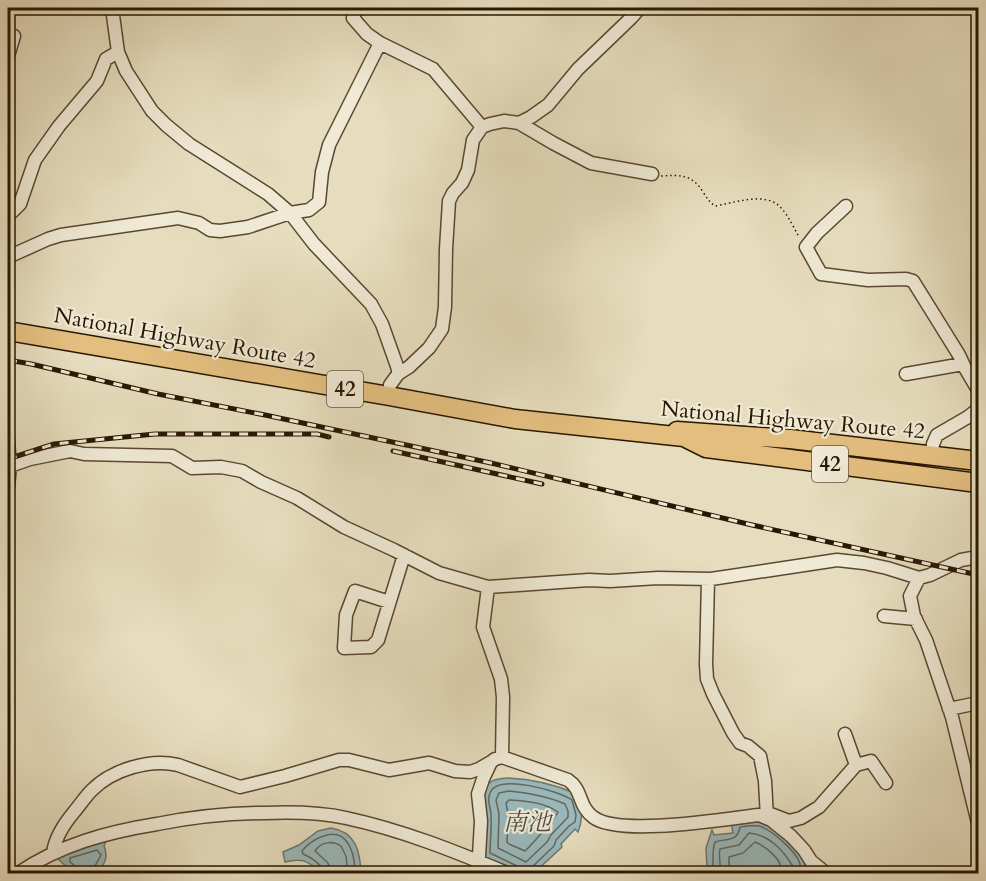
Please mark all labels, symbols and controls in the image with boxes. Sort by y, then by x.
street label: National Highway Route 42 [52,300,318,376]
road number: 42 [327,371,363,407]
street label: National Highway Route 42 [660,394,926,446]
road number: 42 [812,446,848,482]
water label: 南池 [503,806,554,839]

